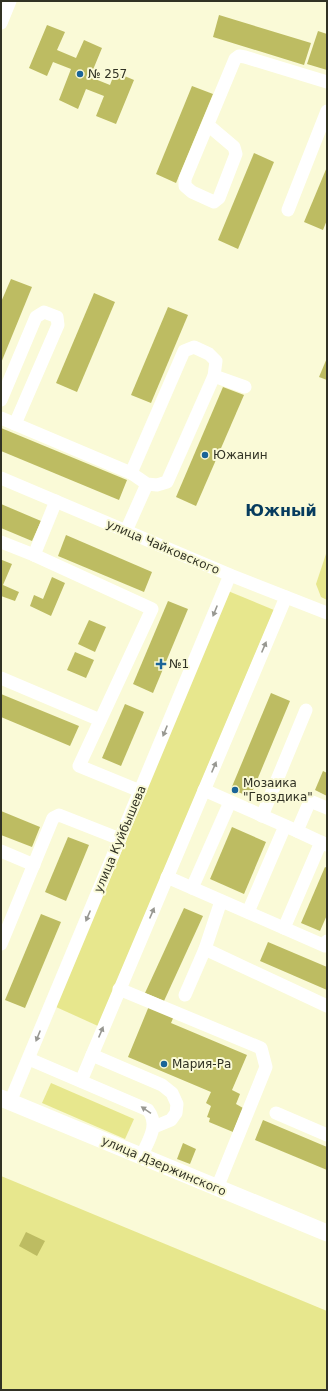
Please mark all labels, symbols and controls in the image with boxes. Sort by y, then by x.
place label: № 257 [88,67,127,81]
marker: № 257 [75,69,85,79]
place label: Южанин [213,448,268,462]
marker: Южанин [200,450,210,460]
district label: Южный [245,501,317,520]
street label: улица Чайковского [104,517,222,577]
one-way arrow [211,605,217,617]
one-way arrow [262,641,268,653]
place label: №1 [169,657,189,671]
marker: №1 [156,659,166,669]
one-way arrow [162,725,168,736]
one-way arrow [210,761,217,773]
place label: Мозаика "Гвоздика" [243,776,313,804]
street label: улица Куйбышева [91,783,149,895]
marker: Мозаика "Гвоздика" [230,785,240,795]
one-way arrow [149,907,155,918]
one-way arrow [85,910,91,921]
one-way arrow [99,1026,105,1038]
one-way arrow [35,1030,41,1042]
place label: Мария-Ра [172,1057,231,1071]
marker: Мария-Ра [159,1059,169,1069]
one-way arrow [141,1106,151,1114]
street label: улица Дзержинского [100,1133,228,1199]

